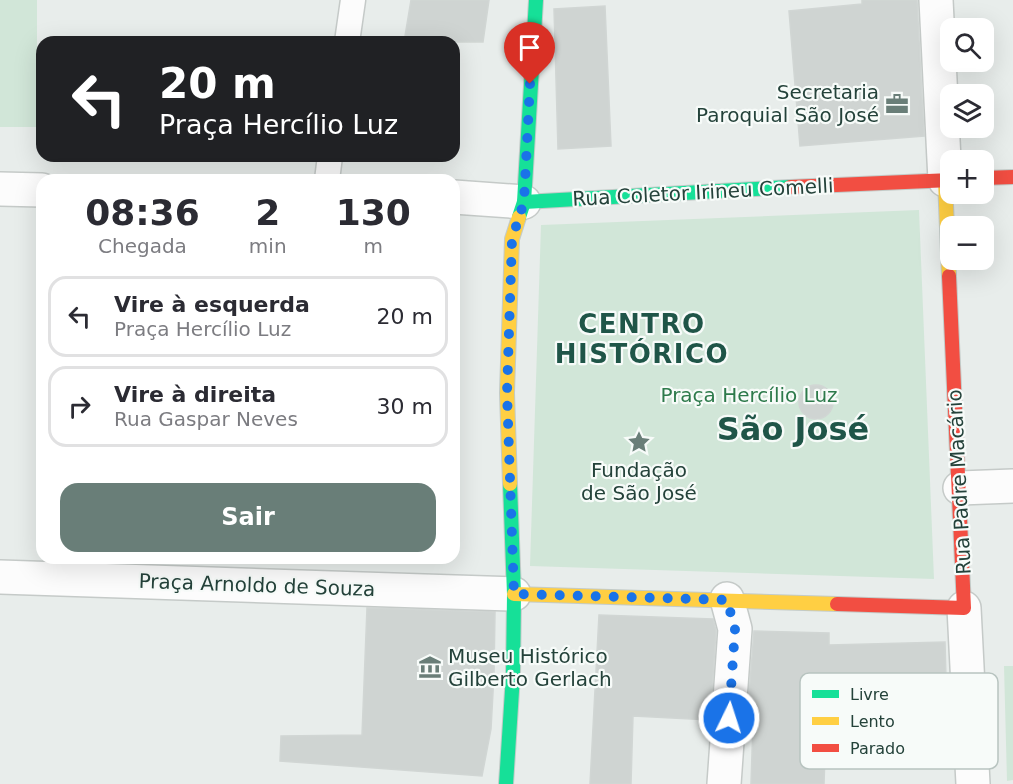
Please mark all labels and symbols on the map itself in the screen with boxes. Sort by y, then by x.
pin [504,22,555,84]
place label: Secretaria Paroquial São José [696,80,879,127]
office icon: Secretaria Paroquial São José [884,91,910,117]
street label: Rua Coletor Irineu Comelli [572,173,834,211]
district label: CENTRO HISTÓRICO [555,309,729,369]
park label: Praça Hercílio Luz [660,383,838,407]
street label: Rua Padre Macário [942,389,976,575]
district label: São José [717,410,869,448]
place icon: Fundação de São José [626,429,652,455]
place label: Fundação de São José [581,458,697,505]
street label: Praça Arnoldo de Souza [138,569,376,601]
place label: Museu Histórico Gilberto Gerlach [448,644,612,691]
museum icon: Museu Histórico Gilberto Gerlach [417,654,443,680]
legend [800,673,998,769]
text: Livre [850,685,889,704]
position arrow [697,686,761,750]
text: Lento [850,712,895,731]
text: Parado [850,739,905,758]

